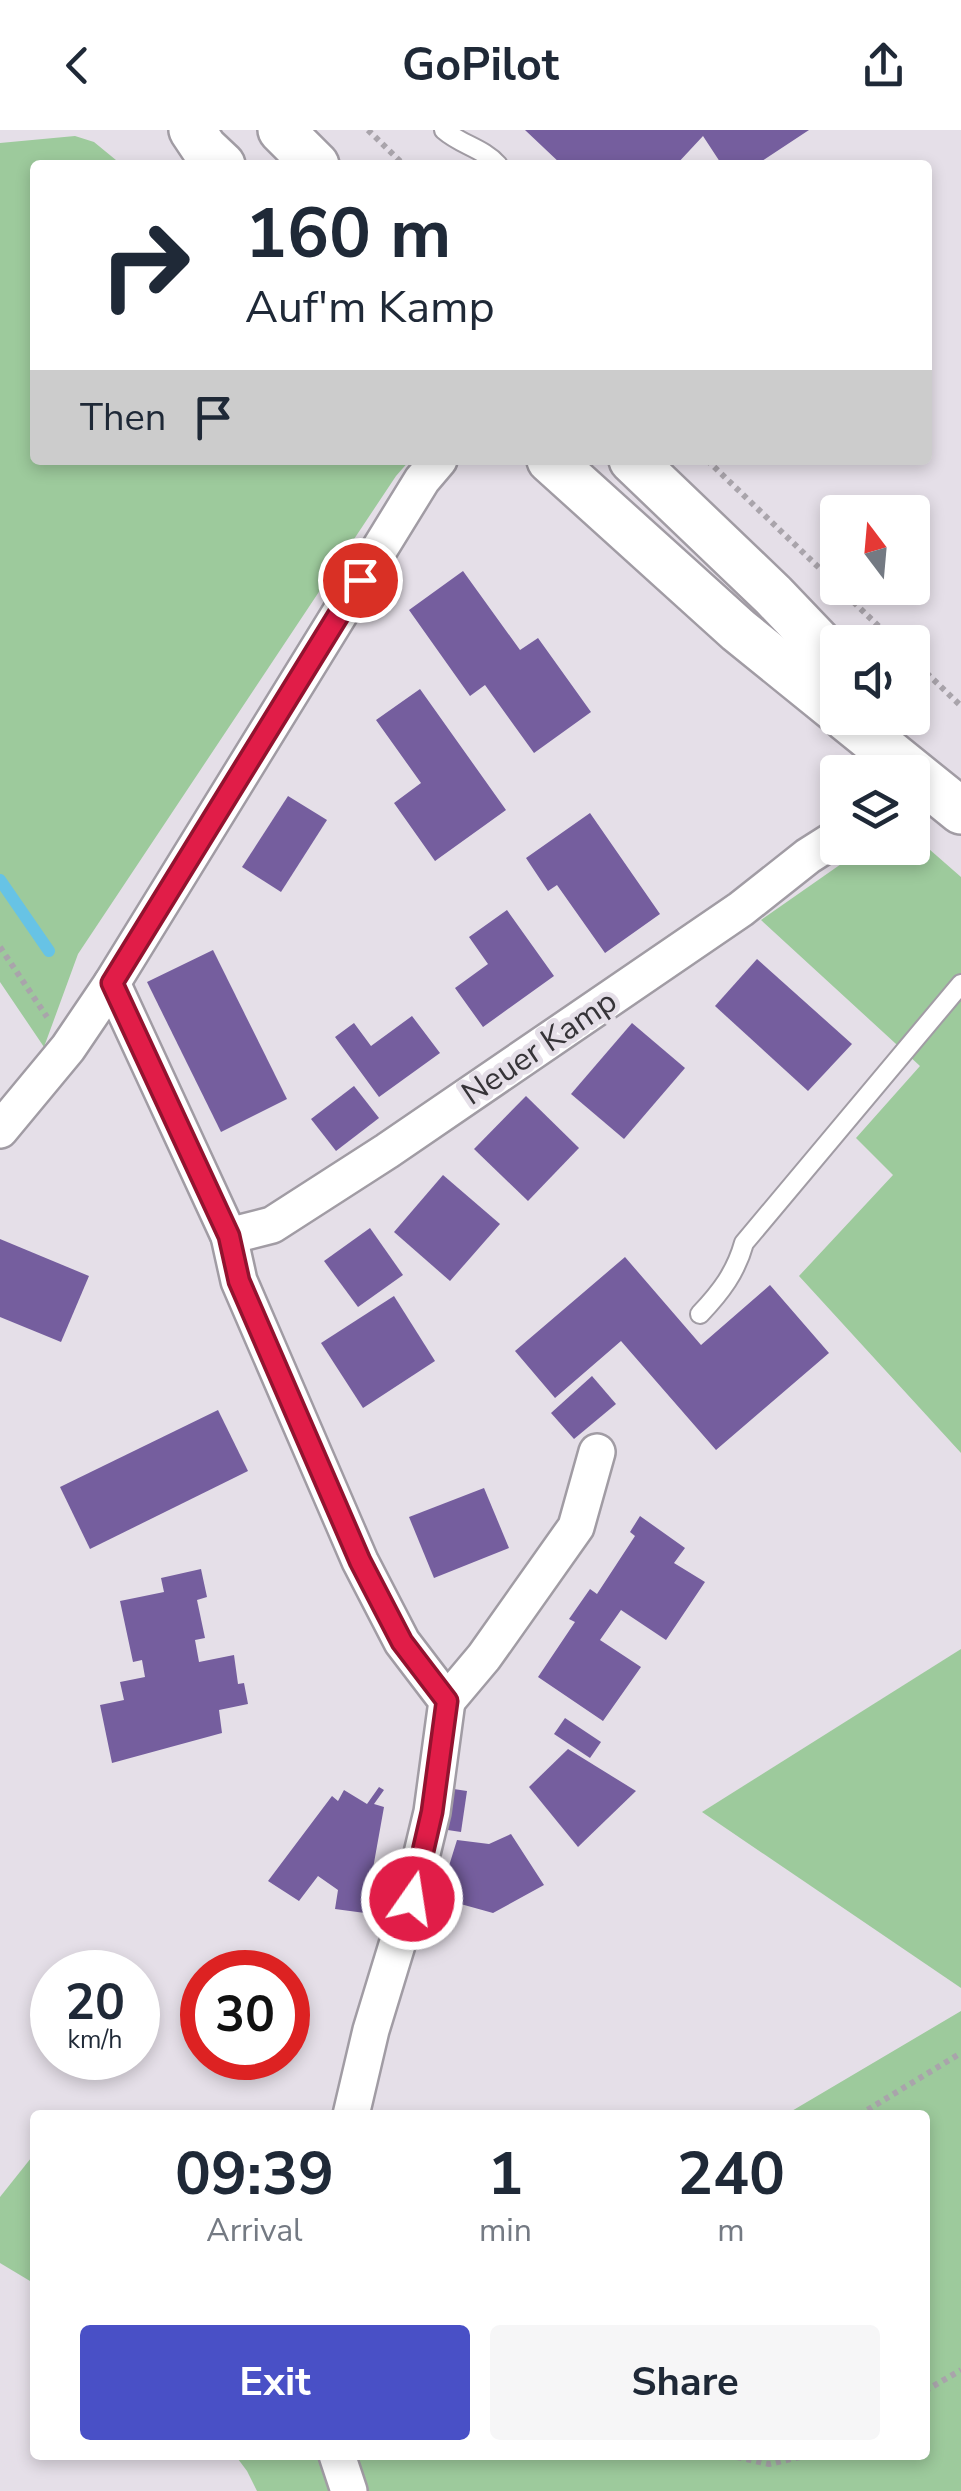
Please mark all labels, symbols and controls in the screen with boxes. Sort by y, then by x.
text: GoPilot [402,35,559,96]
icon: back [50,38,105,93]
icon: share [856,38,911,93]
text: 160 m [245,186,451,282]
icon: right [80,200,210,330]
text: Auf'm Kamp [245,277,495,338]
icon: arrive [186,390,241,445]
text: Then [80,392,166,443]
north arrow [820,495,930,605]
map controls [820,495,930,865]
pin [318,538,403,623]
icon: arrive [333,553,388,608]
button: sound [820,625,930,735]
button: layers [820,755,930,865]
street label: Neuer Kamp [453,980,625,1115]
position arrow [360,1847,464,1951]
speed limit sign: 30 [180,1950,310,2080]
text: 20 [65,1968,125,2037]
text: km/h [67,2023,123,2057]
text: 09:39 [175,2133,334,2215]
text: 1 [487,2133,523,2215]
text: 240 [677,2133,785,2215]
text: Arrival [206,2209,303,2252]
text: min [479,2209,532,2252]
text: m [717,2209,745,2252]
button: Exit [80,2325,470,2440]
button: Share [490,2325,880,2440]

